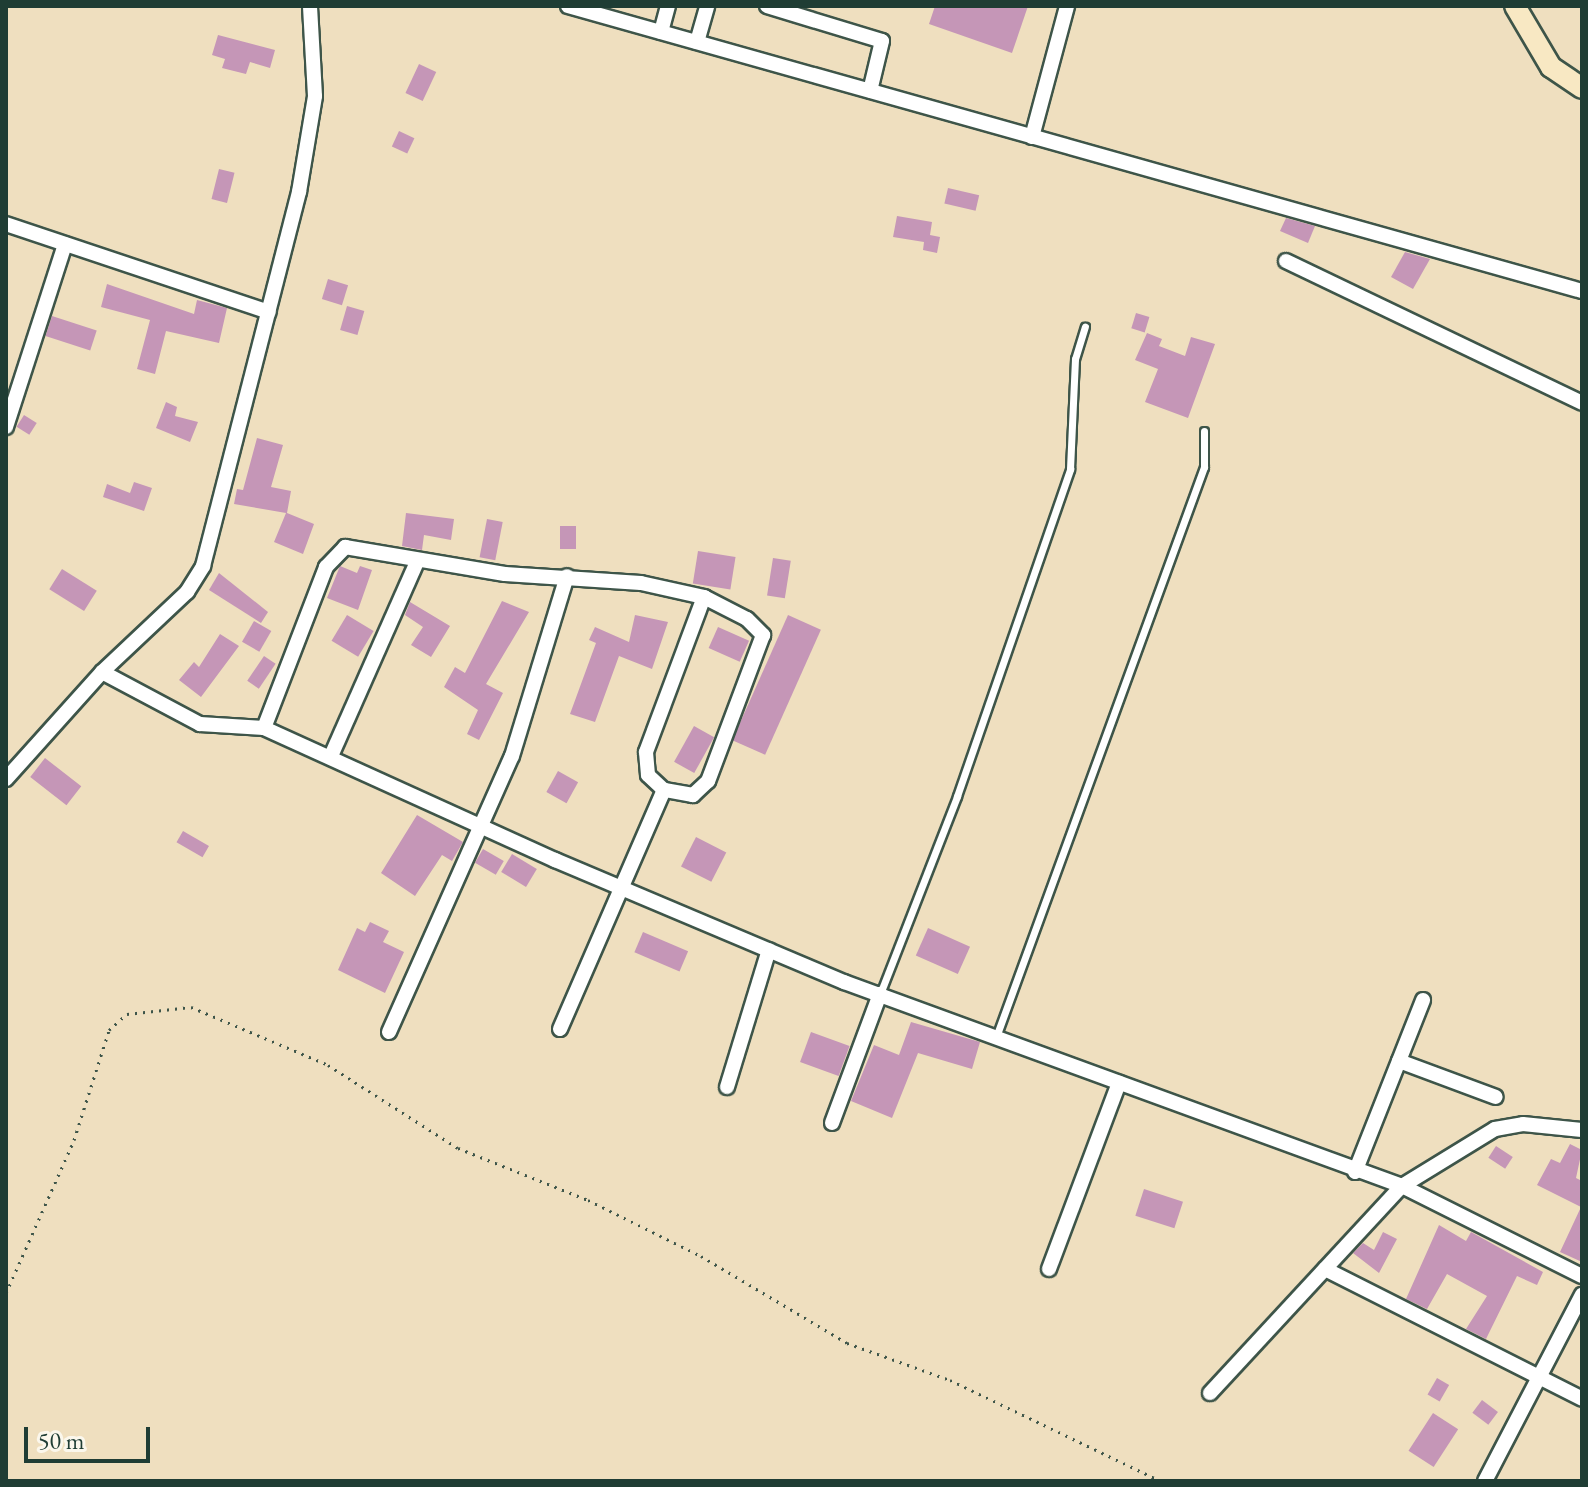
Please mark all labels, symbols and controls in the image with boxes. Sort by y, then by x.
scale bar [28,1411,154,1461]
text: 50 m [38,1425,85,1456]

